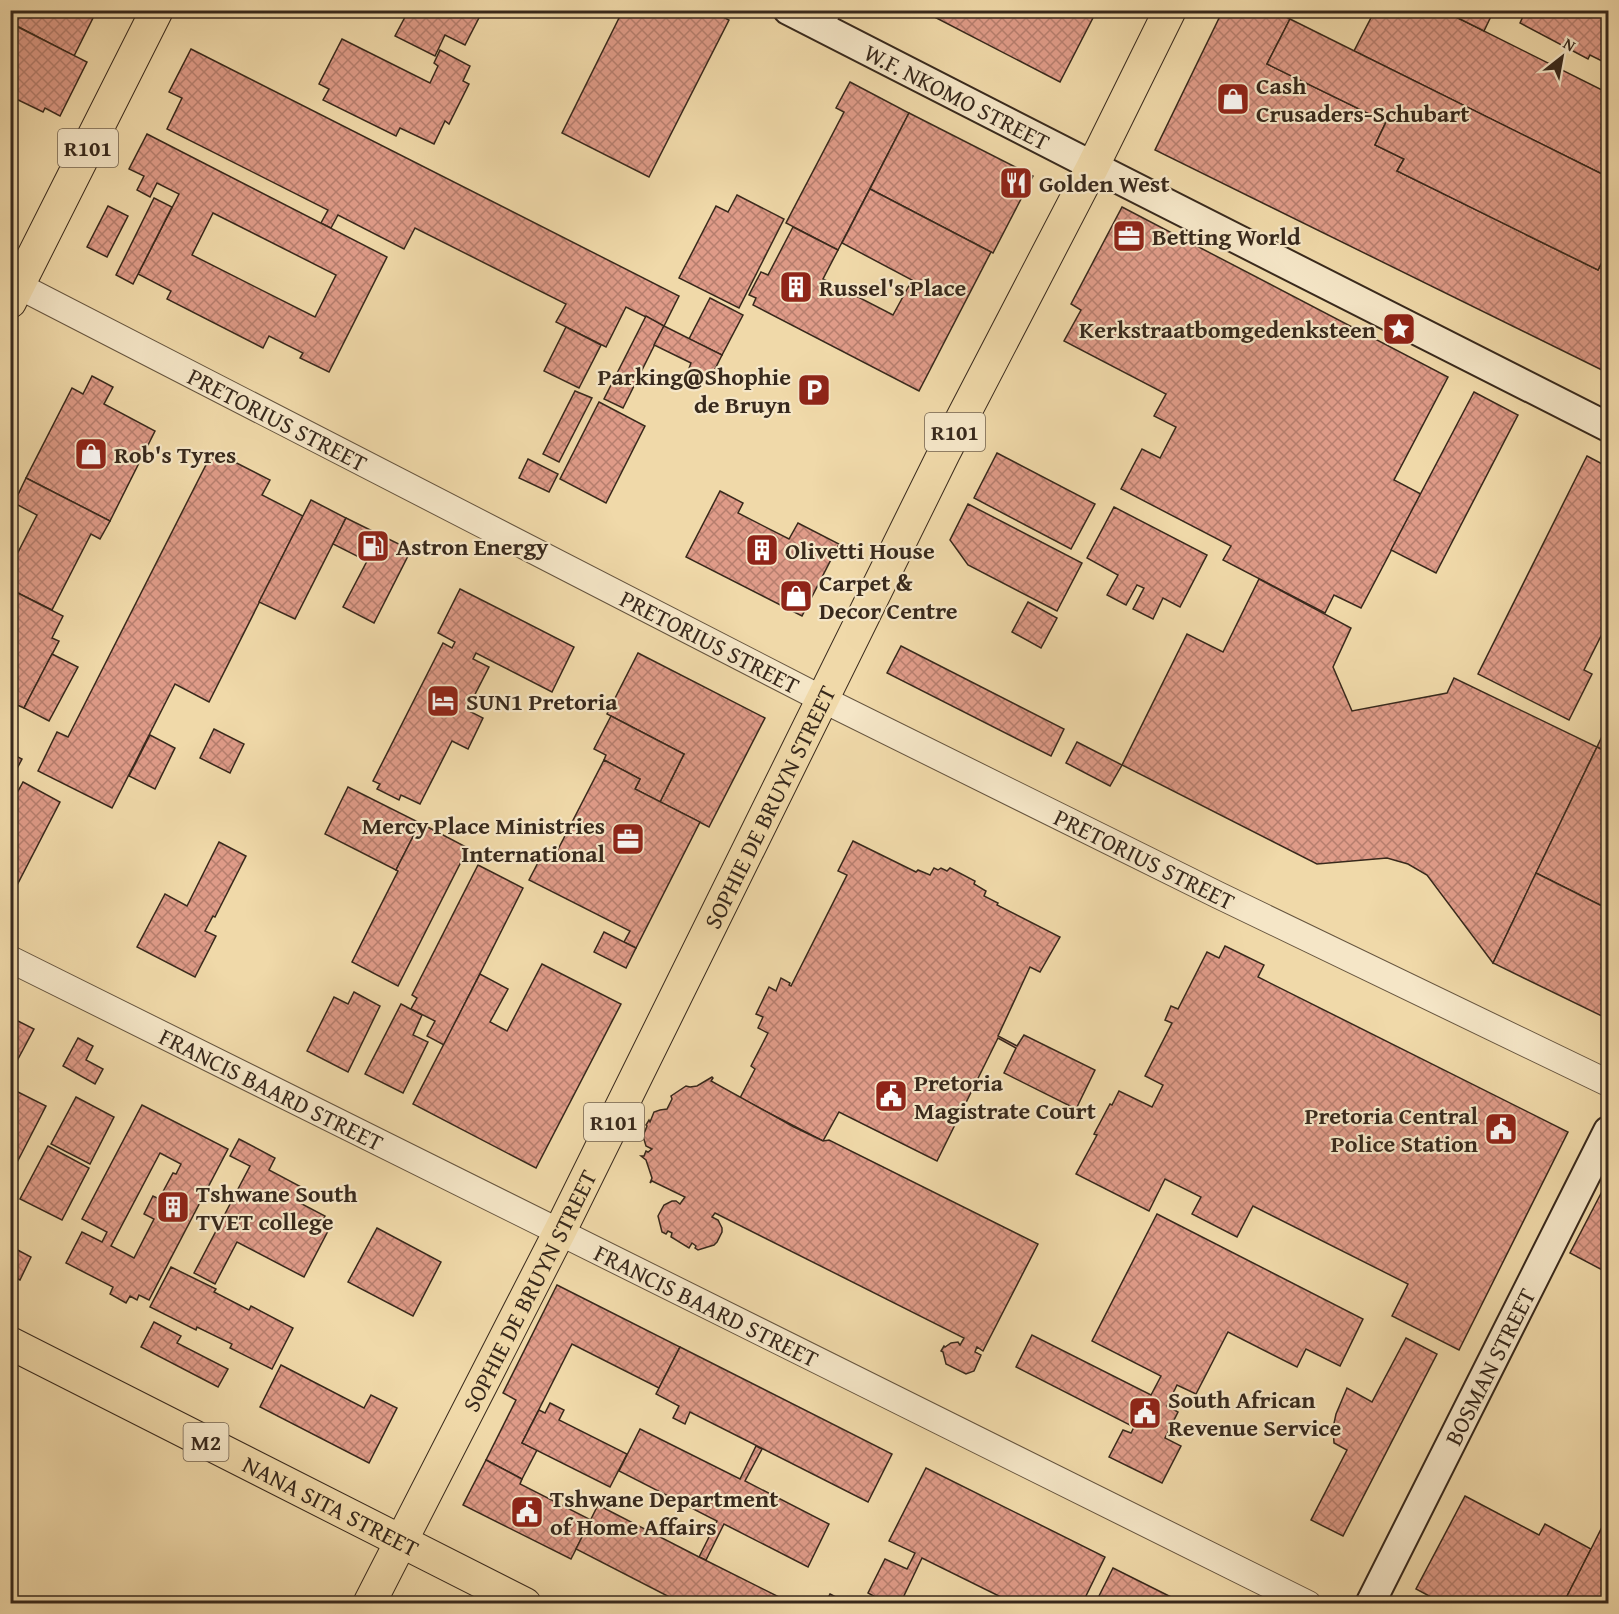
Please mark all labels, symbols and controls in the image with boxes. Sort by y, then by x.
north arrow [1532,27,1592,87]
text: N [1559,31,1581,57]
street label: W.F. NKOMO STREET [858,34,1056,159]
place label: Cash Crusaders-Schubart [1256,68,1469,131]
shop icon: Cash Crusaders-Schubart [1215,81,1251,117]
road number: R101 [58,129,118,167]
restaurant icon: Golden West [998,165,1034,201]
place label: Golden West [1039,166,1169,201]
office icon: Betting World [1111,218,1147,254]
place label: Betting World [1152,219,1301,254]
building icon: Russel's Place [778,269,814,305]
place label: Russel's Place [819,270,967,305]
place icon: Kerkstraatbomgedenksteen [1381,311,1417,347]
place label: Kerkstraatbomgedenksteen [1079,312,1376,347]
street label: PRETORIUS STREET [182,358,374,480]
place label: Parking@Shophie de Bruyn [598,359,791,422]
parking icon: Parking@Shophie de Bruyn [796,372,832,408]
road number: R101 [925,413,985,451]
shop icon: Rob's Tyres [73,436,109,472]
place label: Rob's Tyres [114,437,236,472]
fuel station icon: Astron Energy [355,528,391,564]
place label: Astron Energy [396,529,549,564]
building icon: Olivetti House [744,532,780,568]
place label: Olivetti House [785,533,935,568]
place label: Carpet & Decor Centre [819,565,958,628]
shop icon: Carpet & Decor Centre [778,578,814,614]
street label: PRETORIUS STREET [614,581,806,702]
street label: SOPHIE DE BRUYN STREET [694,679,844,935]
hotel icon: SUN1 Pretoria [425,683,461,719]
place label: SUN1 Pretoria [466,684,618,719]
street label: PRETORIUS STREET [1048,799,1241,918]
place label: Mercy Place Ministries International [362,808,606,871]
office icon: Mercy Place Ministries International [610,821,646,857]
street label: FRANCIS BAARD STREET [153,1018,390,1159]
place label: Pretoria Magistrate Court [914,1065,1096,1128]
public building icon: Pretoria Magistrate Court [873,1078,909,1114]
place label: Pretoria Central Police Station [1305,1098,1479,1161]
road number: R101 [584,1103,644,1141]
public building icon: Pretoria Central Police Station [1483,1111,1519,1147]
street label: SOPHIE DE BRUYN STREET [453,1163,605,1418]
place label: Tshwane South TVET college [196,1176,358,1239]
building icon: Tshwane South TVET college [155,1189,191,1225]
street label: FRANCIS BAARD STREET [589,1235,825,1376]
street label: BOSMAN STREET [1435,1282,1544,1451]
place label: South African Revenue Service [1168,1382,1341,1445]
public building icon: South African Revenue Service [1127,1395,1163,1431]
road number: M2 [184,1423,228,1461]
street label: NANA SITA STREET [237,1446,425,1565]
place label: Tshwane Department of Home Affairs [550,1481,778,1544]
public building icon: Tshwane Department of Home Affairs [509,1494,545,1530]

